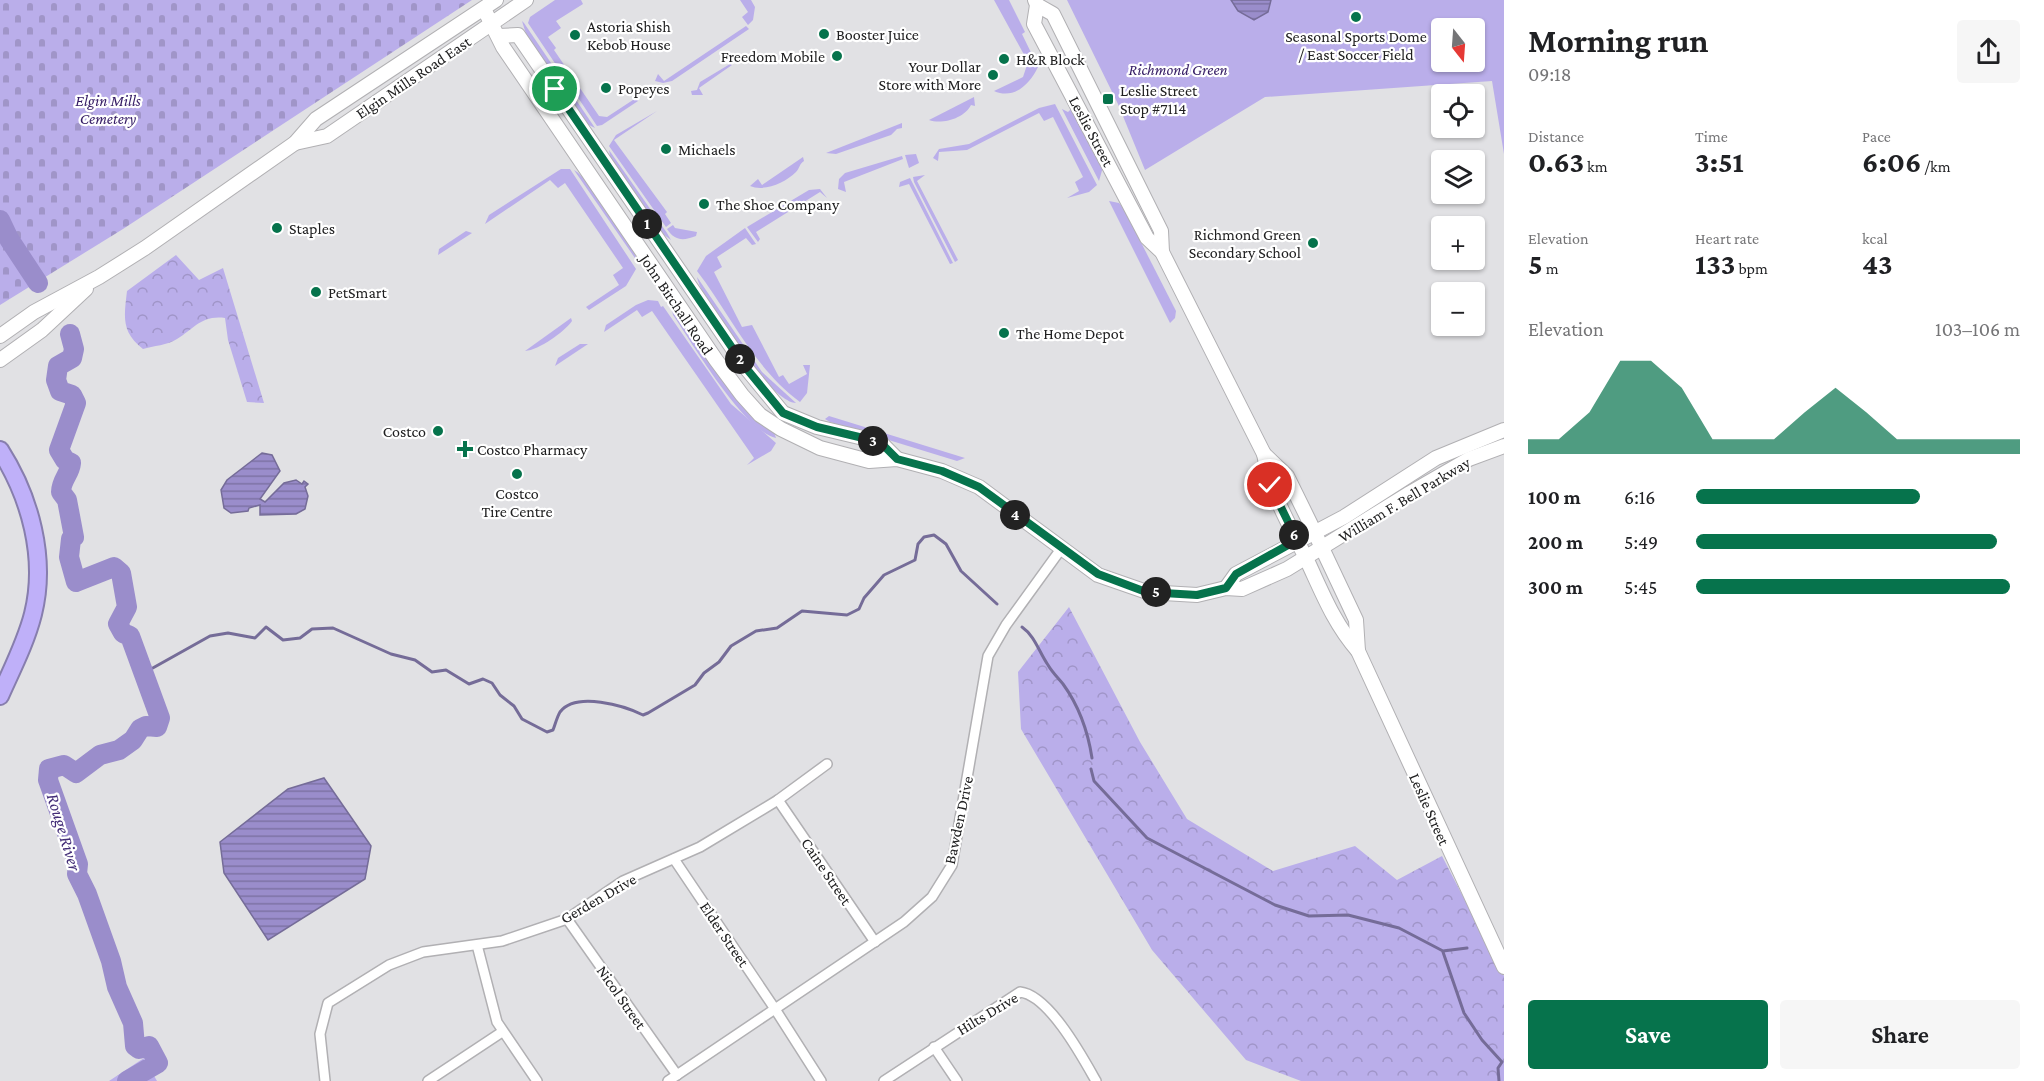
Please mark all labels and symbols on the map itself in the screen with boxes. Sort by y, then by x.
marker: Seasonal Sports Dome / East Soccer Field [1349,10,1363,24]
place label: Astoria Shish Kebob House [587,18,671,53]
north arrow [1431,18,1485,72]
place label: Booster Juice [836,26,919,44]
marker: Booster Juice [817,27,831,41]
marker: Astoria Shish Kebob House [568,28,582,42]
place label: Seasonal Sports Dome / East Soccer Field [1285,28,1427,63]
street label: Elgin Mills Road East [353,32,475,123]
place label: Freedom Mobile [721,48,825,65]
marker: Freedom Mobile [830,49,844,63]
place label: H&R Block [1016,51,1085,68]
marker: H&R Block [997,52,1011,66]
place label: Your Dollar Store with More [879,58,981,93]
park label: Richmond Green [1128,61,1228,78]
pin [529,63,580,114]
marker: Your Dollar Store with More [986,68,1000,82]
place label: Popeyes [618,80,670,98]
marker: Popeyes [599,81,613,95]
place label: Leslie Street Stop #7114 [1120,82,1198,118]
park label: Elgin Mills Cemetery [75,92,141,128]
marker: Leslie Street Stop #7114 [1101,92,1115,106]
street label: Leslie Street [1066,93,1118,170]
place label: Michaels [678,141,736,158]
marker: Michaels [659,142,673,156]
place label: The Shoe Company [716,196,840,214]
marker: The Shoe Company [697,197,711,211]
pin: 1 [632,209,662,239]
place label: Staples [289,220,335,238]
marker: Staples [270,221,284,235]
place label: Richmond Green Secondary School [1189,226,1301,262]
marker: Richmond Green Secondary School [1306,236,1320,250]
street label: John Birchall Road [635,249,717,359]
place label: PetSmart [328,284,387,301]
marker: PetSmart [309,285,323,299]
place label: The Home Depot [1016,325,1125,343]
marker: The Home Depot [997,326,1011,340]
pin: 2 [725,344,755,374]
place label: Costco [383,423,426,440]
marker: Costco [431,424,445,438]
pin: 3 [858,426,888,456]
place label: Costco Pharmacy [477,441,588,459]
marker: Costco Pharmacy [458,442,472,456]
street label: William F. Bell Parkway [1335,453,1474,546]
pin [1244,459,1295,510]
marker: Costco Tire Centre [510,467,524,481]
place label: Costco Tire Centre [482,485,552,520]
pin: 4 [1000,500,1030,530]
pin: 6 [1279,520,1309,550]
pin: 5 [1141,577,1171,607]
street label: Leslie Street [1406,770,1453,849]
street label: Bawden Drive [941,775,976,866]
water label: Rouge River [43,791,85,874]
street label: Caine Street [798,835,856,909]
street label: Gerden Drive [557,870,639,927]
street label: Elder Street [697,899,753,971]
street label: Nicol Street [593,962,650,1033]
street label: Hilts Drive [954,989,1021,1038]

